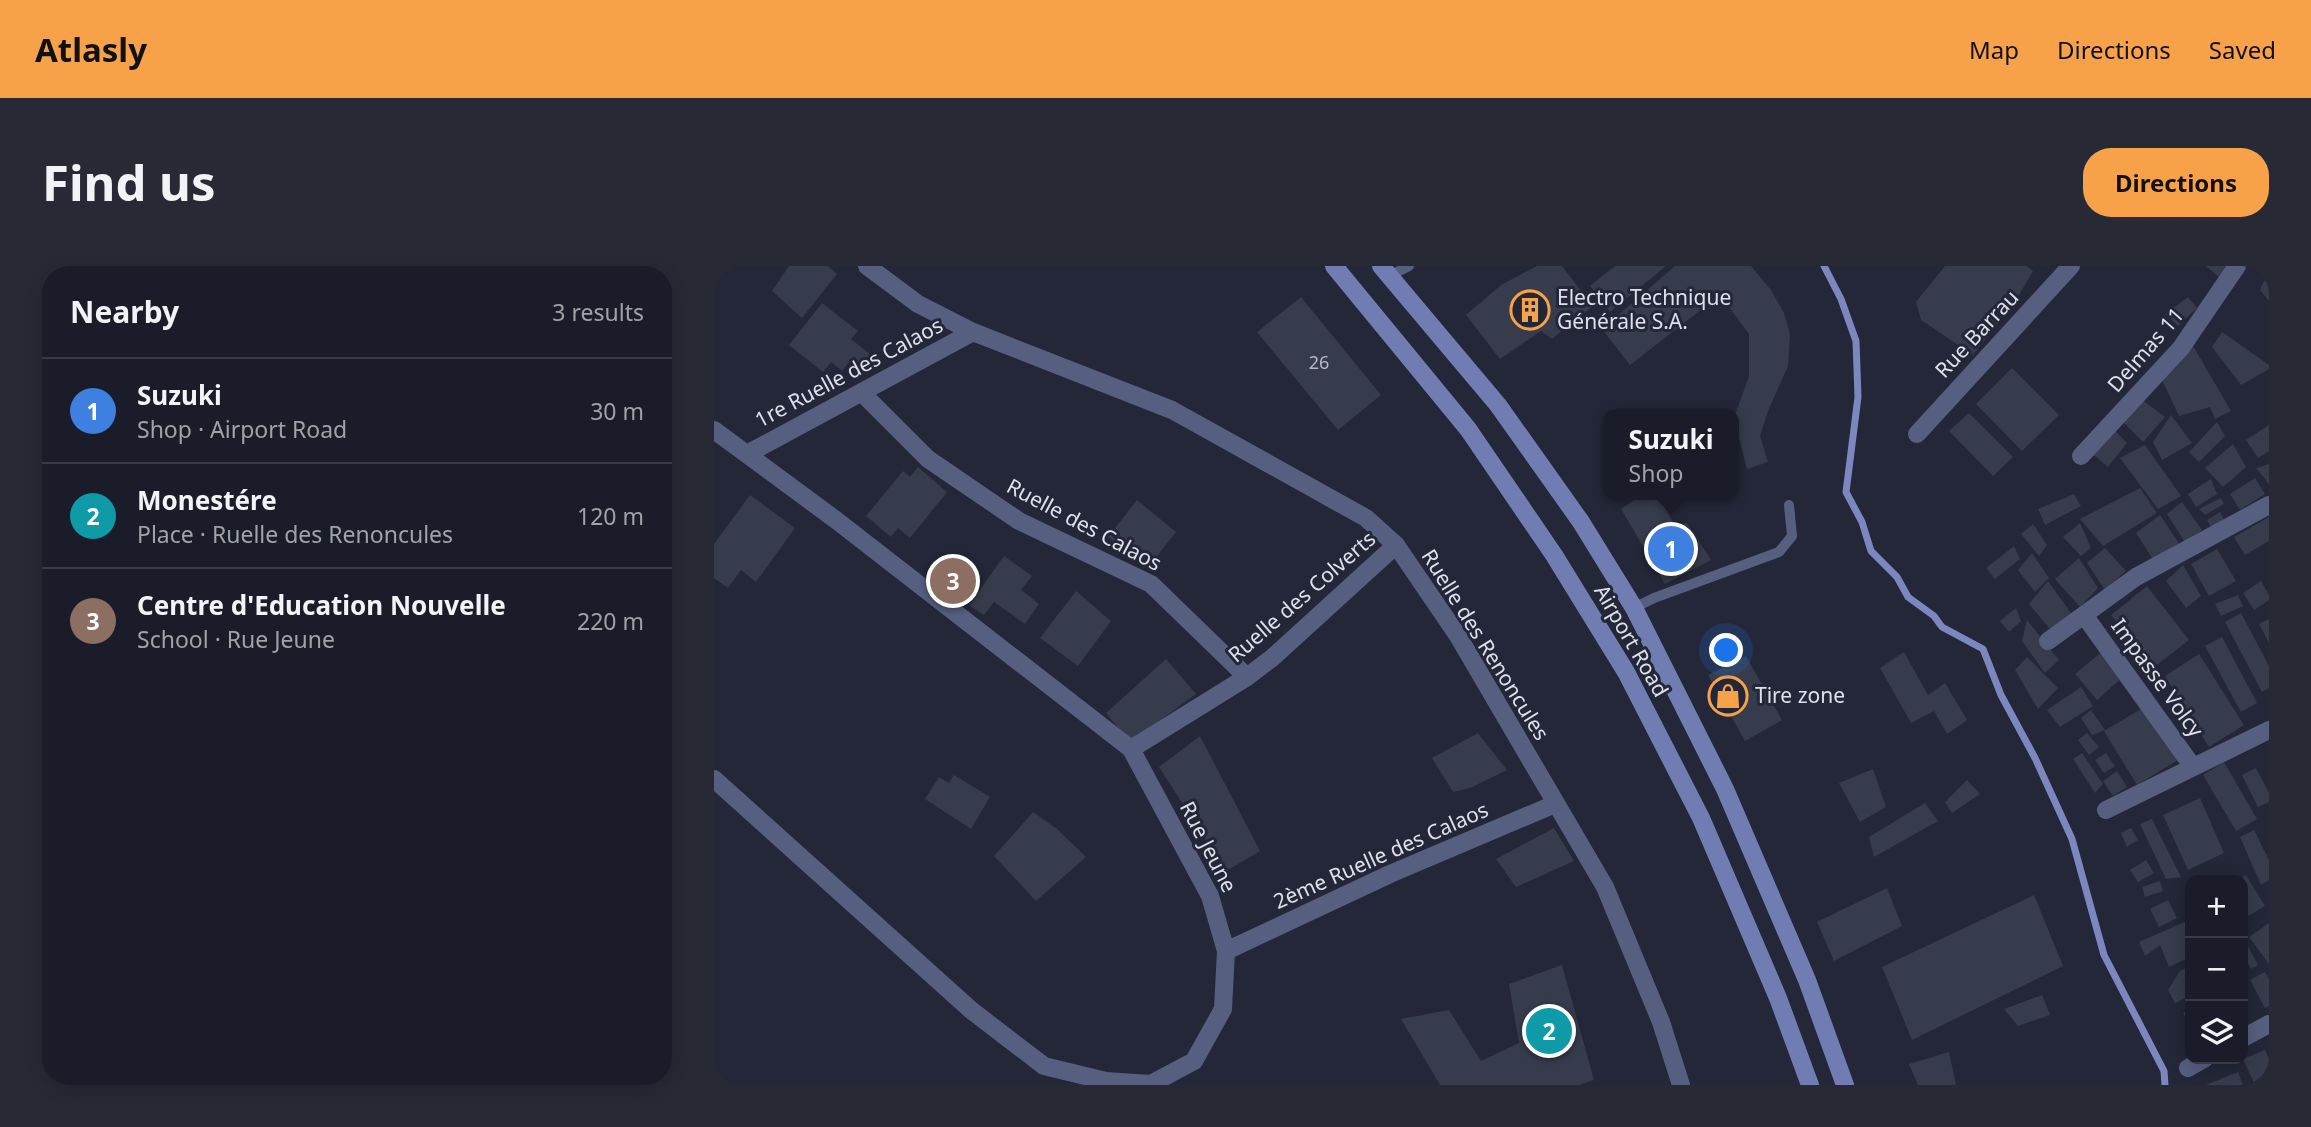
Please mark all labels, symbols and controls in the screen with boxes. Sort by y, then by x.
text: Atlasly [35,27,147,72]
text: Map [1969,33,2019,66]
text: Directions [2057,33,2171,66]
text: Saved [2209,33,2276,66]
button: Directions [2083,148,2269,217]
text: Find us [42,149,216,215]
place label: Electro Technique Générale S.A. [1557,283,1731,335]
street label: Rue Barrau [1928,283,2024,383]
building icon: Electro Technique Générale S.A. [1509,289,1551,331]
text: Nearby [70,291,179,332]
text: 3 results [552,296,644,328]
street label: Delmas 11 [2101,301,2190,398]
street label: 1re Ruelle des Calaos [750,311,947,434]
house number: 26 [1309,350,1329,374]
text: Suzuki [137,377,222,413]
text: 1 [86,395,100,427]
text: 30 m [590,395,644,427]
popup [1603,409,1739,500]
text: Shop · Airport Road [137,413,347,445]
text: Suzuki [1629,421,1713,457]
text: Shop [1629,457,1683,489]
street label: Ruelle des Calaos [1002,472,1167,577]
text: Monestére [137,482,277,518]
text: 2 [86,500,100,532]
text: 120 m [577,500,644,532]
text: Place · Ruelle des Renoncules [137,518,453,550]
pin: 1 [1648,523,1694,575]
street label: Ruelle des Colverts [1222,524,1381,668]
street label: Ruelle des Renoncules [1416,544,1556,745]
pin: 3 [930,555,976,607]
street label: Airport Road [1588,579,1675,702]
text: Centre d'Education Nouvelle [137,587,506,623]
text: 3 [86,605,100,637]
text: 220 m [577,605,644,637]
street label: Impasse Volcy [2105,613,2210,742]
text: School · Rue Jeune [137,623,335,655]
your location [1709,633,1743,667]
shop icon: Tire zone [1707,675,1749,717]
place label: Tire zone [1755,681,1845,709]
street label: 2ème Ruelle des Calaos [1269,795,1492,915]
street label: Rue Jeune [1174,796,1244,897]
map controls [2185,875,2248,1064]
button: + [2185,875,2248,938]
button: − [2185,938,2248,1001]
button: layers [2185,1001,2248,1064]
pin: 2 [1526,1005,1572,1057]

